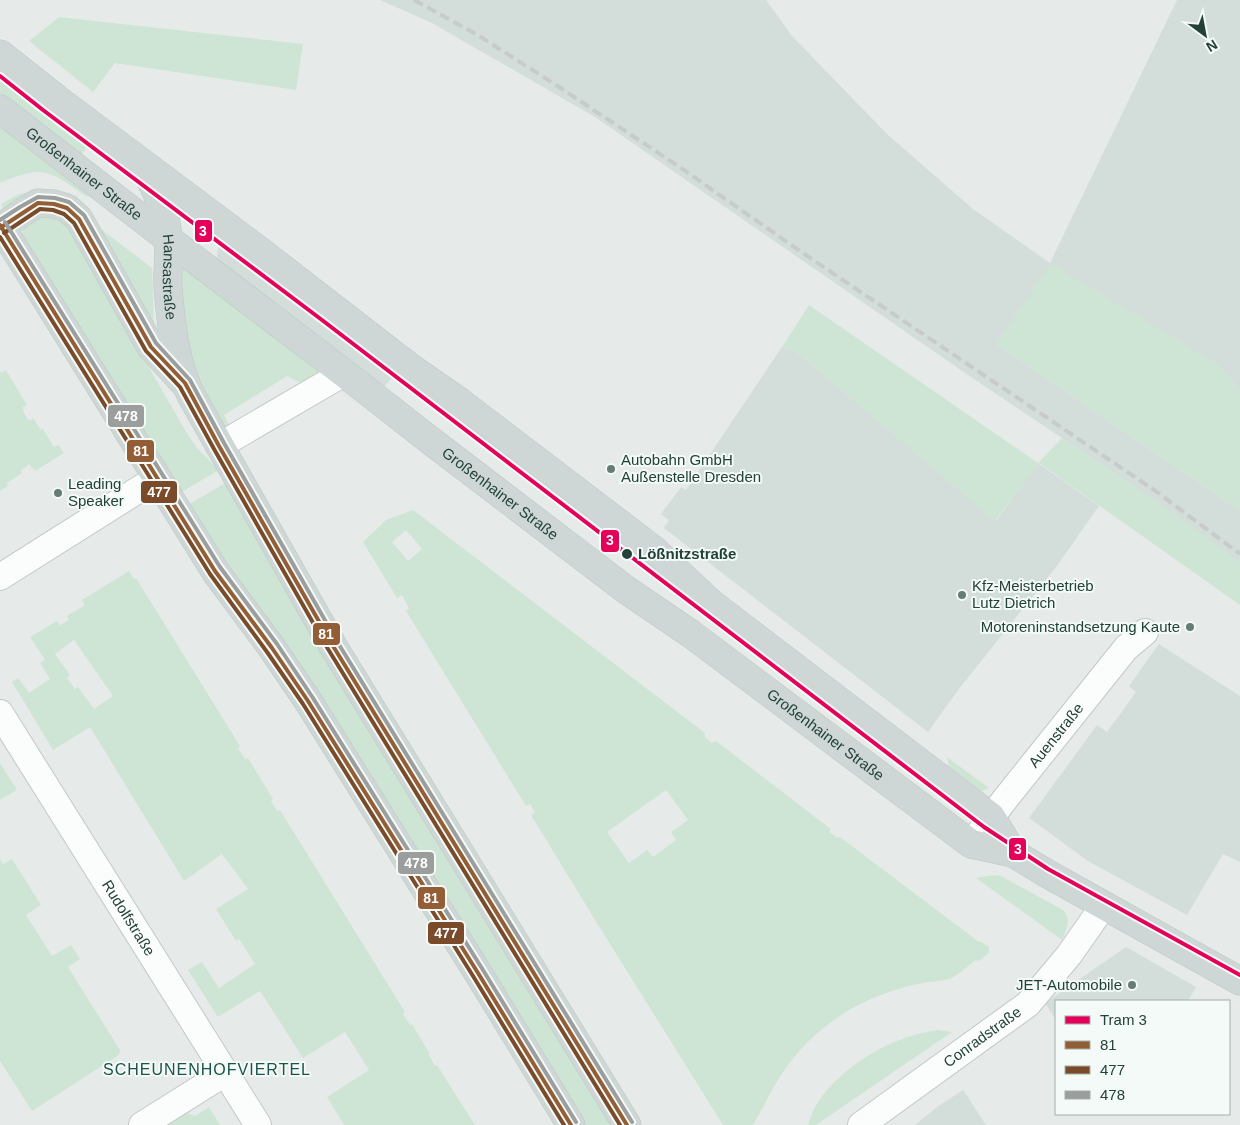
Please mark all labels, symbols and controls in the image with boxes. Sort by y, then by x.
north arrow [1180,10,1230,60]
text: N [1203,37,1220,55]
street label: Großenhainer Straße [23,123,146,223]
line badge: 3 [194,219,213,243]
text: 3 [199,223,207,239]
street label: Hansastraße [160,233,180,321]
line badge: 478 [107,404,145,428]
text: 478 [114,408,138,424]
line badge: 81 [126,439,155,463]
text: 81 [133,443,149,459]
street label: Großenhainer Straße [439,444,562,543]
place label: Autobahn GmbH Außenstelle Dresden [621,451,761,485]
marker: Autobahn GmbH Außenstelle Dresden [605,463,617,475]
place label: Leading Speaker [68,475,124,509]
line badge: 477 [140,480,178,504]
text: 477 [147,484,171,500]
marker: Leading Speaker [52,487,64,499]
line badge: 3 [600,529,620,553]
text: 3 [606,532,614,548]
place label: Lößnitzstraße [638,545,736,562]
marker: Lößnitzstraße [620,547,634,561]
place label: Kfz-Meisterbetrieb Lutz Dietrich [972,577,1094,611]
marker: Kfz-Meisterbetrieb Lutz Dietrich [956,589,968,601]
place label: Motoreninstandsetzung Kaute [981,618,1180,635]
marker: Motoreninstandsetzung Kaute [1184,621,1196,633]
line badge: 81 [312,622,341,646]
text: 81 [318,626,334,642]
street label: Großenhainer Straße [764,685,888,784]
street label: Auenstraße [1025,699,1087,771]
line badge: 3 [1008,837,1027,861]
text: 3 [1014,841,1022,857]
line badge: 478 [397,851,435,875]
text: 478 [404,855,428,871]
street label: Rudolfstraße [99,877,159,959]
line badge: 81 [417,886,446,910]
text: 81 [423,890,439,906]
line badge: 477 [427,921,465,945]
text: 477 [434,925,458,941]
place label: JET-Automobile [1016,976,1122,993]
marker: JET-Automobile [1126,979,1138,991]
legend [1055,1000,1230,1115]
street label: Conradstraße [940,1003,1024,1070]
text: Tram 3 [1100,1011,1147,1028]
text: 81 [1100,1036,1117,1053]
district label: SCHEUNENHOFVIERTEL [103,1061,311,1078]
text: 477 [1100,1061,1125,1078]
text: 478 [1100,1086,1125,1103]

